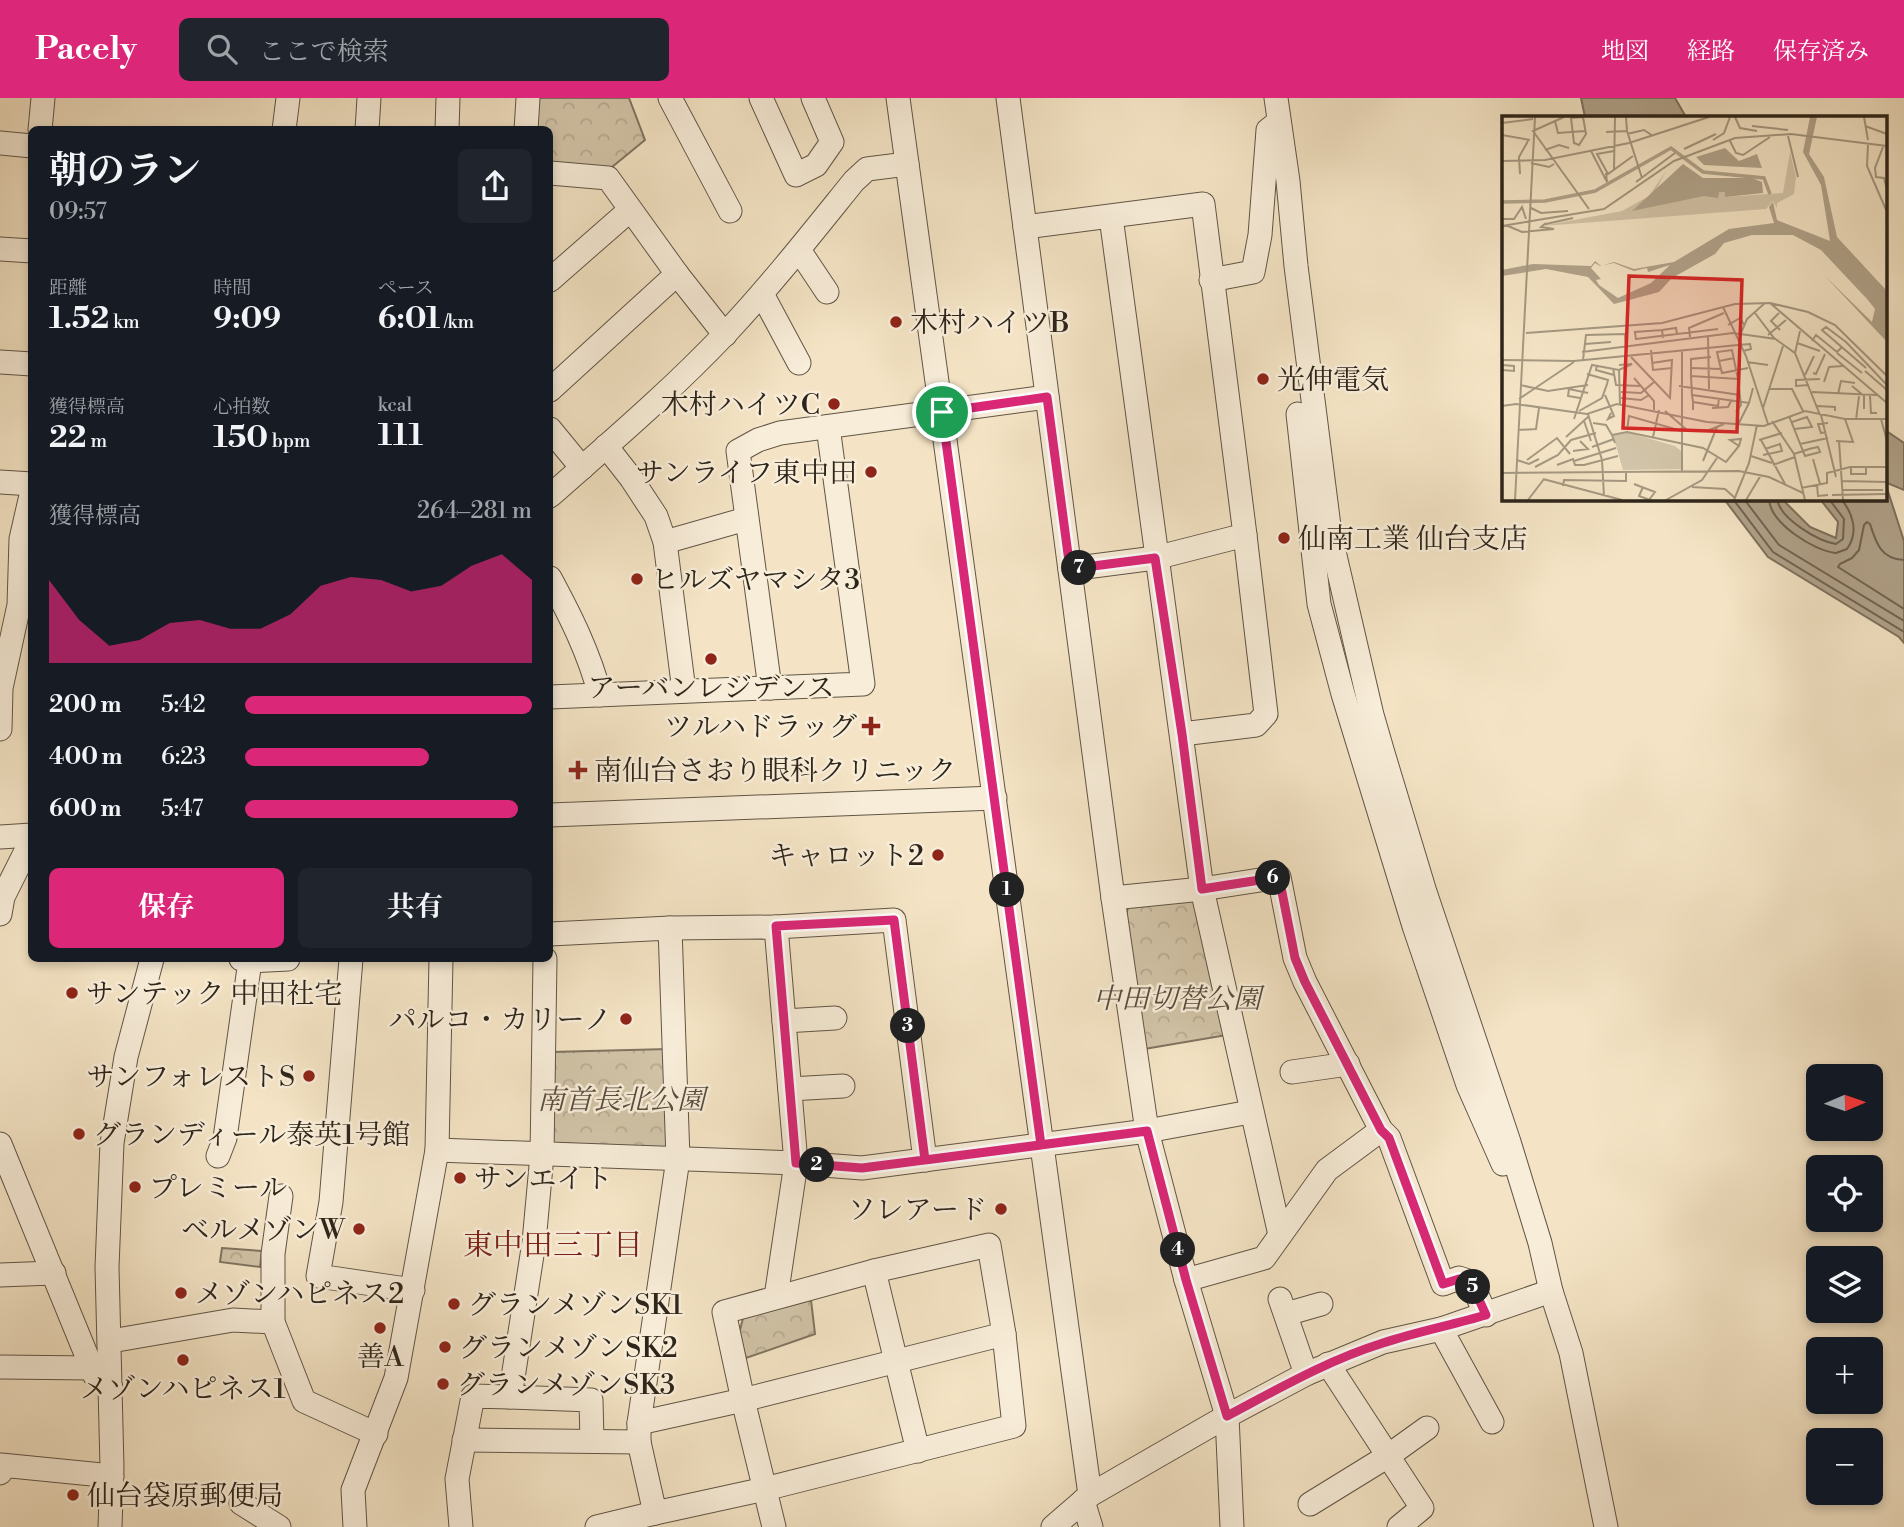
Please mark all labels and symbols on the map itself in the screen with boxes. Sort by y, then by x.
inset map [1502,116,1886,500]
place label: 木村ハイツB [910,306,1070,341]
marker: 木村ハイツB [888,314,904,330]
place label: 光伸電気 [1277,363,1389,398]
marker: 光伸電気 [1255,371,1271,387]
pin [912,382,972,442]
place label: 木村ハイツC [661,388,820,423]
marker: 木村ハイツC [826,396,842,412]
place label: サンライフ東中田 [636,456,857,491]
marker: サンライフ東中田 [863,464,879,480]
place label: 仙南工業 仙台支店 [1298,522,1528,557]
marker: 仙南工業 仙台支店 [1276,530,1292,546]
pin: 7 [1062,550,1096,586]
place label: ヒルズヤマシタ3 [651,563,860,598]
marker: ヒルズヤマシタ3 [629,571,645,587]
marker: アーバンレジデンス [703,651,719,667]
place label: アーバンレジデンス [588,671,834,706]
place label: ツルハドラッグ [664,710,857,745]
marker: ツルハドラッグ [863,718,879,734]
place label: 南仙台さおり眼科クリニック [594,754,956,789]
marker: 南仙台さおり眼科クリニック [568,760,588,780]
place label: キャロット2 [769,839,924,874]
marker: キャロット2 [930,847,946,863]
pin: 6 [1256,860,1290,896]
pin: 1 [990,872,1024,908]
place label: サンテック 中田社宅 [86,977,342,1012]
park label: 中田切替公園 [1093,982,1265,1017]
marker: サンテック 中田社宅 [64,985,80,1001]
place label: パルコ・カリーノ [389,1003,612,1038]
pin: 3 [890,1009,926,1044]
marker: パルコ・カリーノ [618,1011,634,1027]
place label: サンフォレストS [87,1060,295,1095]
north arrow [1806,1064,1883,1141]
marker: サンフォレストS [301,1068,317,1084]
park label: 南首長北公園 [537,1083,709,1118]
place label: グランディール泰英1号館 [93,1118,410,1153]
marker: グランディール泰英1号館 [71,1126,87,1142]
pin: 2 [800,1148,834,1182]
place label: サンエイト [474,1162,613,1197]
marker: サンエイト [452,1170,468,1186]
place label: プレミール [149,1171,287,1206]
marker: プレミール [127,1179,143,1195]
place label: ソレアード [848,1193,987,1228]
marker: ソレアード [993,1201,1009,1217]
place label: ベルメゾンW [181,1213,347,1248]
marker: ベルメゾンW [351,1221,367,1237]
district label: 東中田三丁目 [463,1227,643,1265]
pin: 4 [1160,1232,1196,1268]
pin: 5 [1456,1270,1490,1304]
place label: メゾンハピネス2 [195,1277,404,1312]
marker: メゾンハピネス2 [173,1285,189,1301]
place label: グランメゾンSK1 [468,1288,683,1323]
marker: グランメゾンSK1 [446,1296,462,1312]
marker: 善A [372,1320,388,1336]
place label: グランメゾンSK2 [459,1331,678,1366]
marker: グランメゾンSK2 [437,1339,453,1355]
place label: 善A [356,1340,404,1375]
marker: メゾンハピネス1 [175,1352,191,1368]
place label: グランメゾンSK3 [457,1368,675,1403]
place label: メゾンハピネス1 [80,1372,286,1407]
marker: グランメゾンSK3 [435,1376,451,1392]
place label: 仙台袋原郵便局 [87,1479,283,1514]
marker: 仙台袋原郵便局 [65,1487,81,1503]

